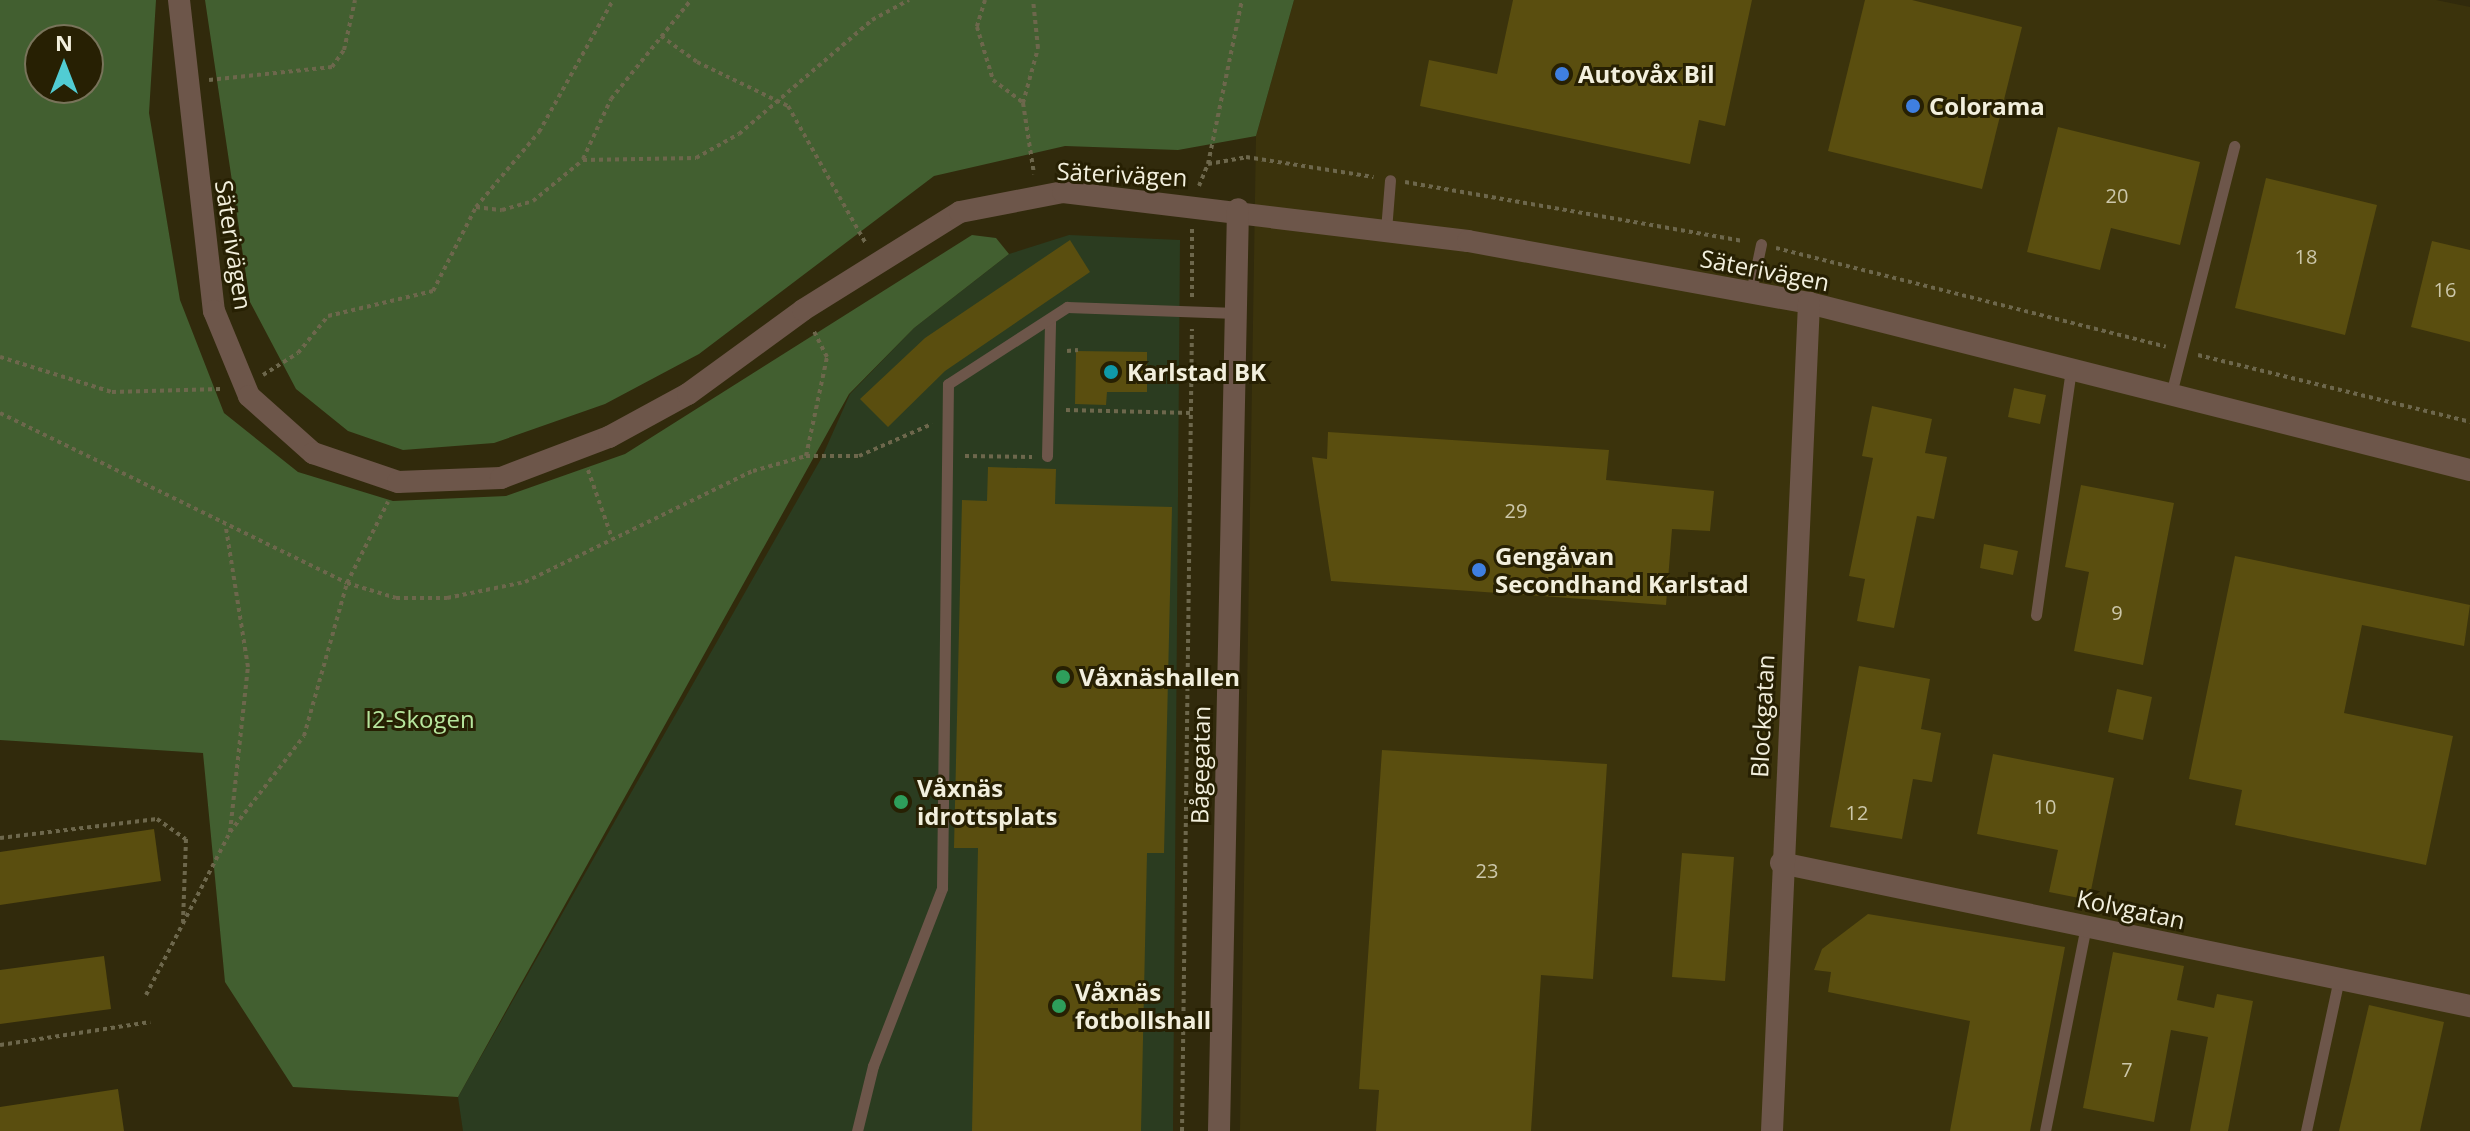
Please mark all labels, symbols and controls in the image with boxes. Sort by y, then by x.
north arrow [24,24,104,104]
text: N [55,27,73,57]
place label: Autovåx Bil [1578,60,1715,88]
marker: Autovåx Bil [1553,65,1571,83]
place label: Colorama [1929,92,2045,120]
marker: Colorama [1904,97,1922,115]
street label: Säterivägen [1056,156,1188,192]
street label: Säterivägen [210,178,258,312]
house number: 20 [2106,183,2128,207]
street label: Säterivägen [1698,243,1832,297]
house number: 18 [2295,244,2317,268]
house number: 16 [2434,277,2456,301]
place label: Karlstad BK [1127,358,1266,386]
marker: Karlstad BK [1102,363,1120,381]
house number: 29 [1505,498,1527,522]
place label: Gengåvan Secondhand Karlstad [1495,542,1749,598]
marker: Gengåvan Secondhand Karlstad [1470,561,1488,579]
house number: 9 [2111,600,2123,624]
street label: Blockgatan [1744,654,1780,778]
place label: Våxnäshallen [1079,663,1240,691]
marker: Våxnäshallen [1054,668,1072,686]
park label: I2-Skogen [365,705,475,733]
street label: Bågegatan [1185,706,1215,824]
place label: Våxnäs idrottsplats [917,774,1057,830]
marker: Våxnäs idrottsplats [892,793,910,811]
house number: 10 [2034,794,2056,818]
house number: 12 [1846,800,1868,824]
house number: 23 [1476,858,1498,882]
street label: Kolvgatan [2074,883,2188,935]
place label: Våxnäs fotbollshall [1075,978,1211,1034]
marker: Våxnäs fotbollshall [1050,997,1068,1015]
house number: 7 [2121,1057,2133,1081]

